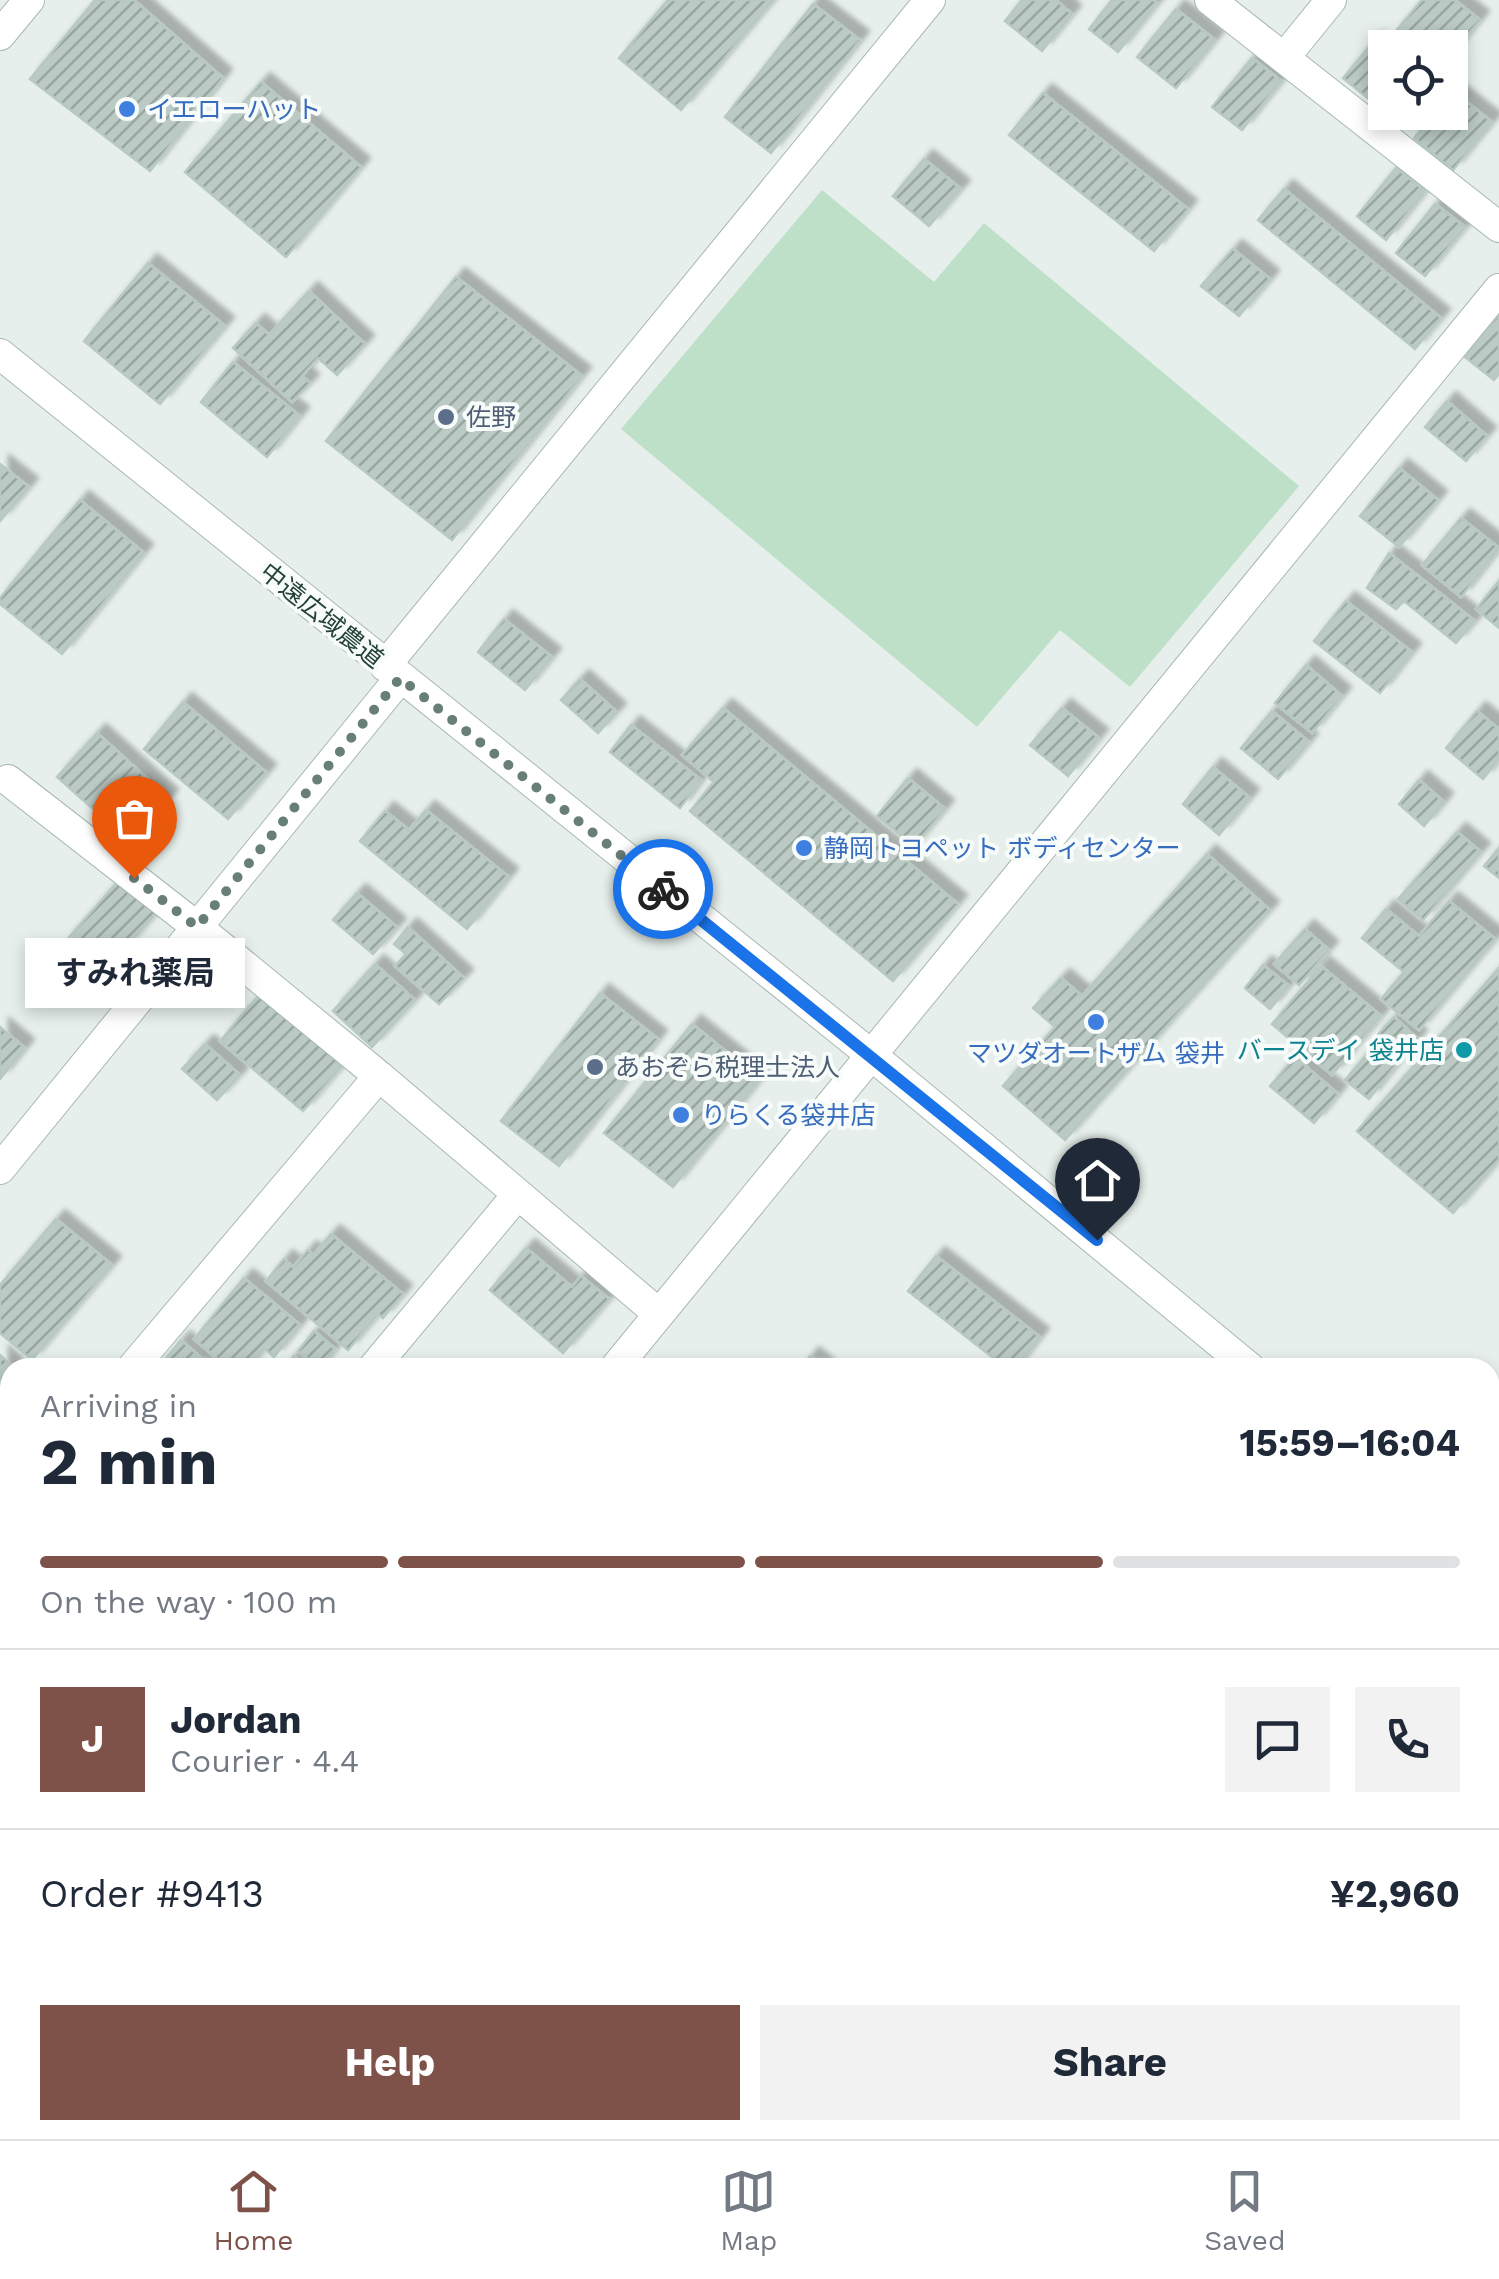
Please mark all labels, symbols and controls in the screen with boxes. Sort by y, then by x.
map controls [1368,30,1468,130]
button: locate [1368,30,1468,130]
place label: イエローハット [147,95,321,124]
marker: イエローハット [116,98,138,120]
place label: 佐野 [466,403,516,432]
marker: 佐野 [435,406,457,428]
street label: 中遠広域農道 [254,557,389,674]
pin [92,776,177,879]
icon: bag [107,791,162,846]
place label: 静岡トヨペット ボディセンター [824,834,1181,863]
marker: 静岡トヨペット ボディセンター [793,837,815,859]
courier [613,839,713,939]
icon: bike [636,862,691,917]
callout: すみれ薬局 [24,938,244,1008]
text: すみれ薬局 [55,954,215,992]
marker: マツダオートザム 袋井 [1085,1011,1107,1033]
place label: バースデイ 袋井店 [1237,1036,1444,1065]
place label: マツダオートザム 袋井 [967,1039,1225,1068]
marker: バースデイ 袋井店 [1453,1039,1475,1061]
place label: あおぞら税理士法人 [615,1053,840,1082]
marker: あおぞら税理士法人 [584,1056,606,1078]
place label: りらくる袋井店 [701,1101,876,1130]
marker: りらくる袋井店 [670,1104,692,1126]
pin [1055,1138,1140,1241]
icon: home [1070,1153,1125,1208]
text: Arriving in [40,1387,197,1425]
text: 15:59–16:04 [1239,1421,1460,1465]
text: 2 min [40,1424,218,1500]
text: On the way · 100 m [40,1583,337,1621]
button: chat [1225,1687,1330,1792]
button: phone [1355,1687,1460,1792]
text: Jordan [170,1698,302,1742]
text: J [81,1717,104,1761]
text: Courier · 4.4 [170,1742,359,1780]
text: Order #9413 [40,1872,264,1916]
text: ¥2,960 [1330,1872,1460,1916]
button: Help [40,2005,740,2120]
button: Share [760,2005,1460,2120]
tab: Home [213,2164,293,2257]
tab: Map [720,2164,777,2257]
tab: Saved [1204,2164,1286,2257]

